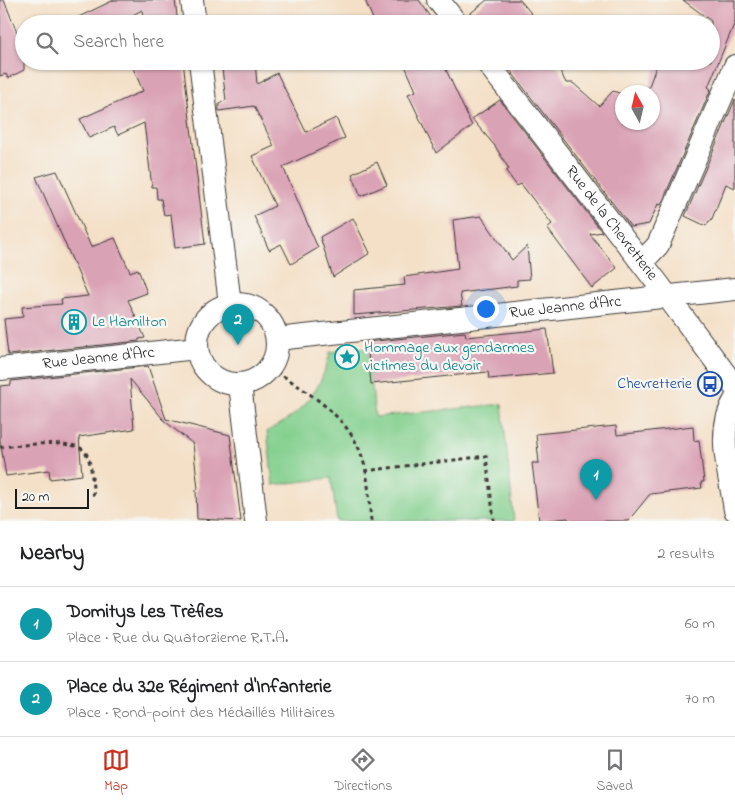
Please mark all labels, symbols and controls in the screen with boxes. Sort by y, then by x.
search box [15,15,720,70]
icon: search [33,29,61,57]
text: Search here [73,29,164,56]
north arrow [615,85,660,130]
street label: Rue de la Chevretterie [559,161,664,286]
street label: Rue Jeanne d'Arc [508,289,623,326]
your location [473,296,499,322]
pin: 2 [222,304,254,345]
building icon: Le Hamilton [61,309,87,335]
place label: Le Hamilton [92,310,167,334]
place label: Hommage aux gendarmes victimes du devoir [364,336,535,378]
street label: Rue Jeanne d'Arc [41,341,156,376]
place icon: Hommage aux gendarmes victimes du devoir [334,344,360,370]
bus stop icon: Chevretterie [697,371,723,397]
place label: Chevretterie [617,372,693,396]
pin: 1 [580,459,612,500]
scale bar [15,486,89,509]
text: 20 m [22,487,49,508]
text: Nearby [20,539,84,569]
text: 2 results [657,542,715,566]
text: Domitys Les Trèfles [67,599,223,626]
text: 1 [33,612,39,636]
text: 60 m [685,612,715,636]
text: Place · Rue du Quatorzieme R.T.A. [67,626,288,650]
text: Place du 32e Régiment d'Infanterie [67,674,331,701]
text: 2 [32,687,40,711]
text: 70 m [685,687,715,711]
text: Place · Rond-point des Médaillés Militaires [67,701,335,725]
tab: Map [102,746,130,797]
tab: Directions [334,746,392,797]
tab: Saved [596,746,633,797]

